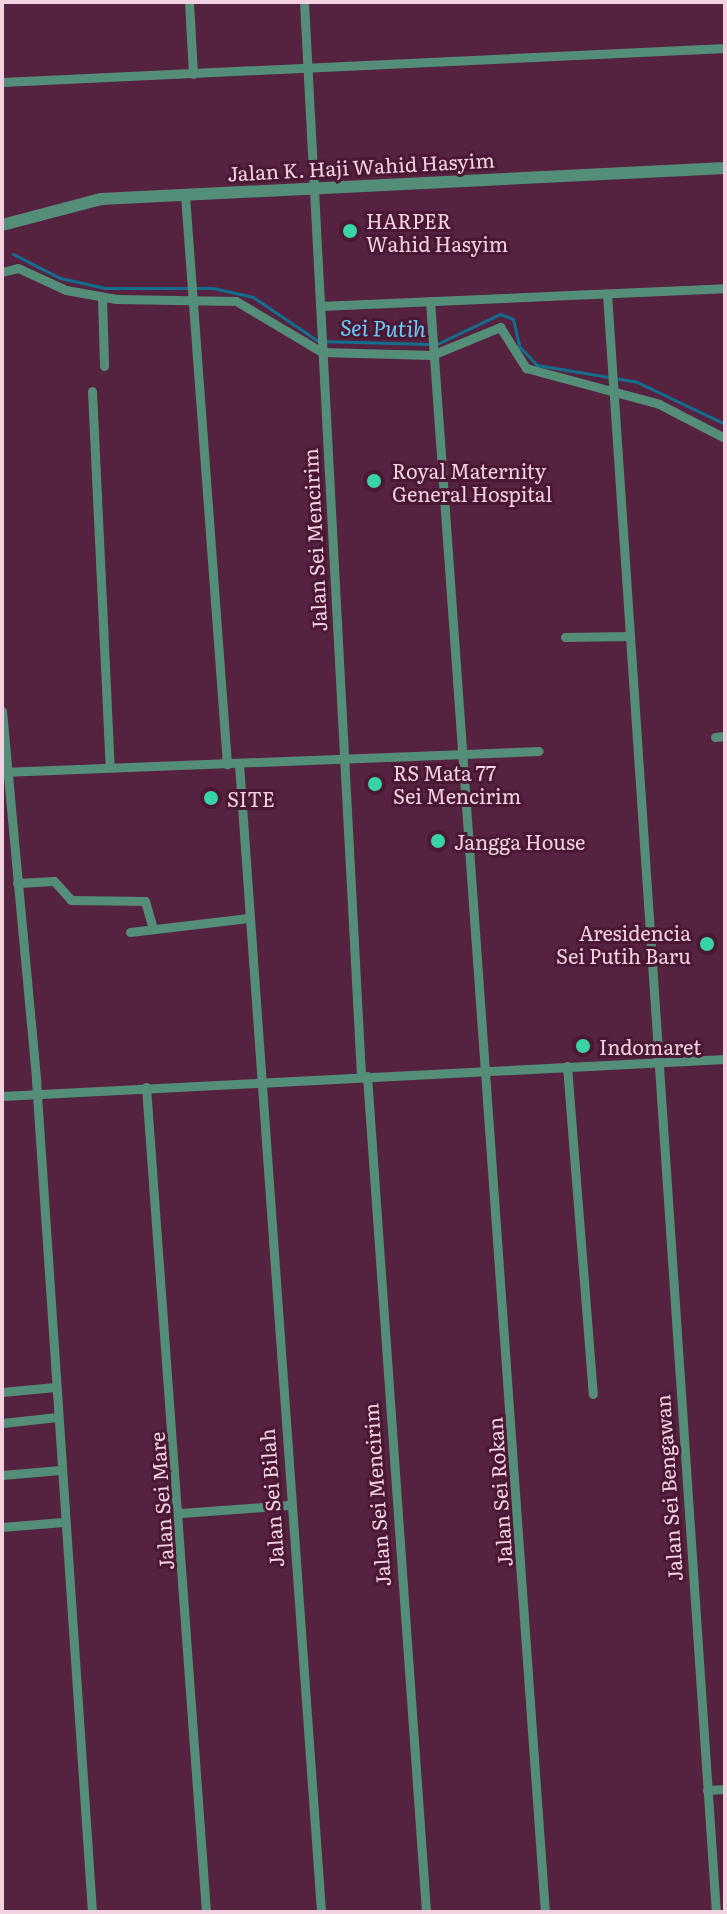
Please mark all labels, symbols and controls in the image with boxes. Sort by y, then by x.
street label: Jalan K. Haji Wahid Hasyim [227,147,495,185]
place label: HARPER Wahid Hasyim [366,208,508,255]
marker: HARPER Wahid Hasyim [341,222,359,240]
water label: Sei Putih [340,313,426,341]
street label: Jalan Sei Mencirim [297,448,331,632]
place label: Royal Maternity General Hospital [392,458,552,505]
marker: Royal Maternity General Hospital [363,470,385,492]
place label: RS Mata 77 Sei Mencirim [393,760,521,807]
marker: RS Mata 77 Sei Mencirim [364,773,386,795]
place label: SITE [227,786,275,810]
marker: SITE [202,789,220,807]
place label: Jangga House [454,829,585,853]
marker: Jangga House [429,832,447,850]
place label: Aresidencia Sei Putih Baru [556,920,691,967]
marker: Aresidencia Sei Putih Baru [698,935,716,953]
place label: Indomaret [599,1034,701,1058]
marker: Indomaret [574,1037,592,1055]
street label: Jalan Sei Bengawan [650,1394,686,1582]
street label: Jalan Sei Mencirim [358,1403,394,1587]
street label: Jalan Sei Rokan [482,1416,516,1568]
street label: Jalan Sei Bilah [254,1428,288,1568]
street label: Jalan Sei Mare [144,1431,178,1571]

